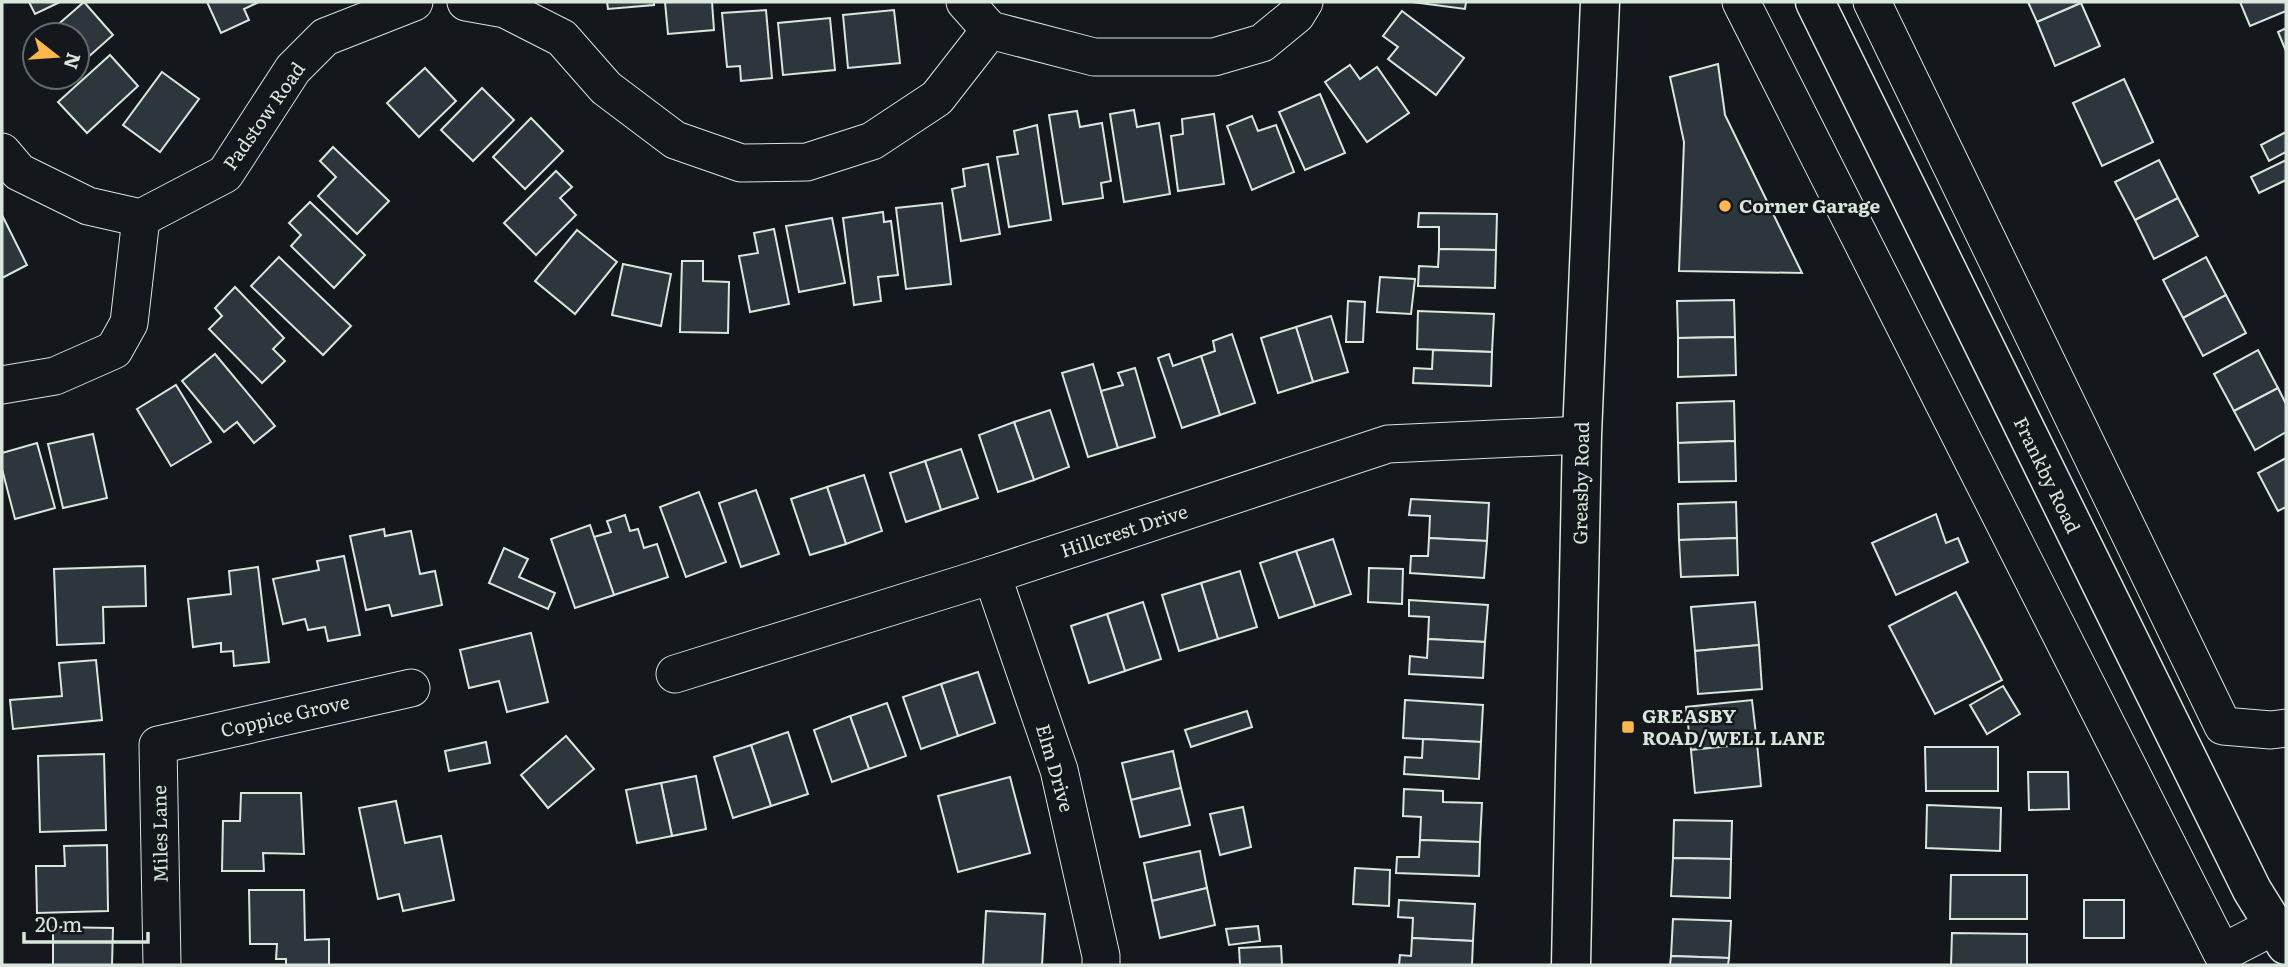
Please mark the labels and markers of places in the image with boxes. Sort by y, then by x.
place label: Corner Garage [1739,191,1881,219]
marker: Corner Garage [1717,198,1733,214]
place label: GREASBY ROAD/WELL LANE [1642,701,1825,751]
marker: GREASBY ROAD/WELL LANE [1620,719,1636,735]

